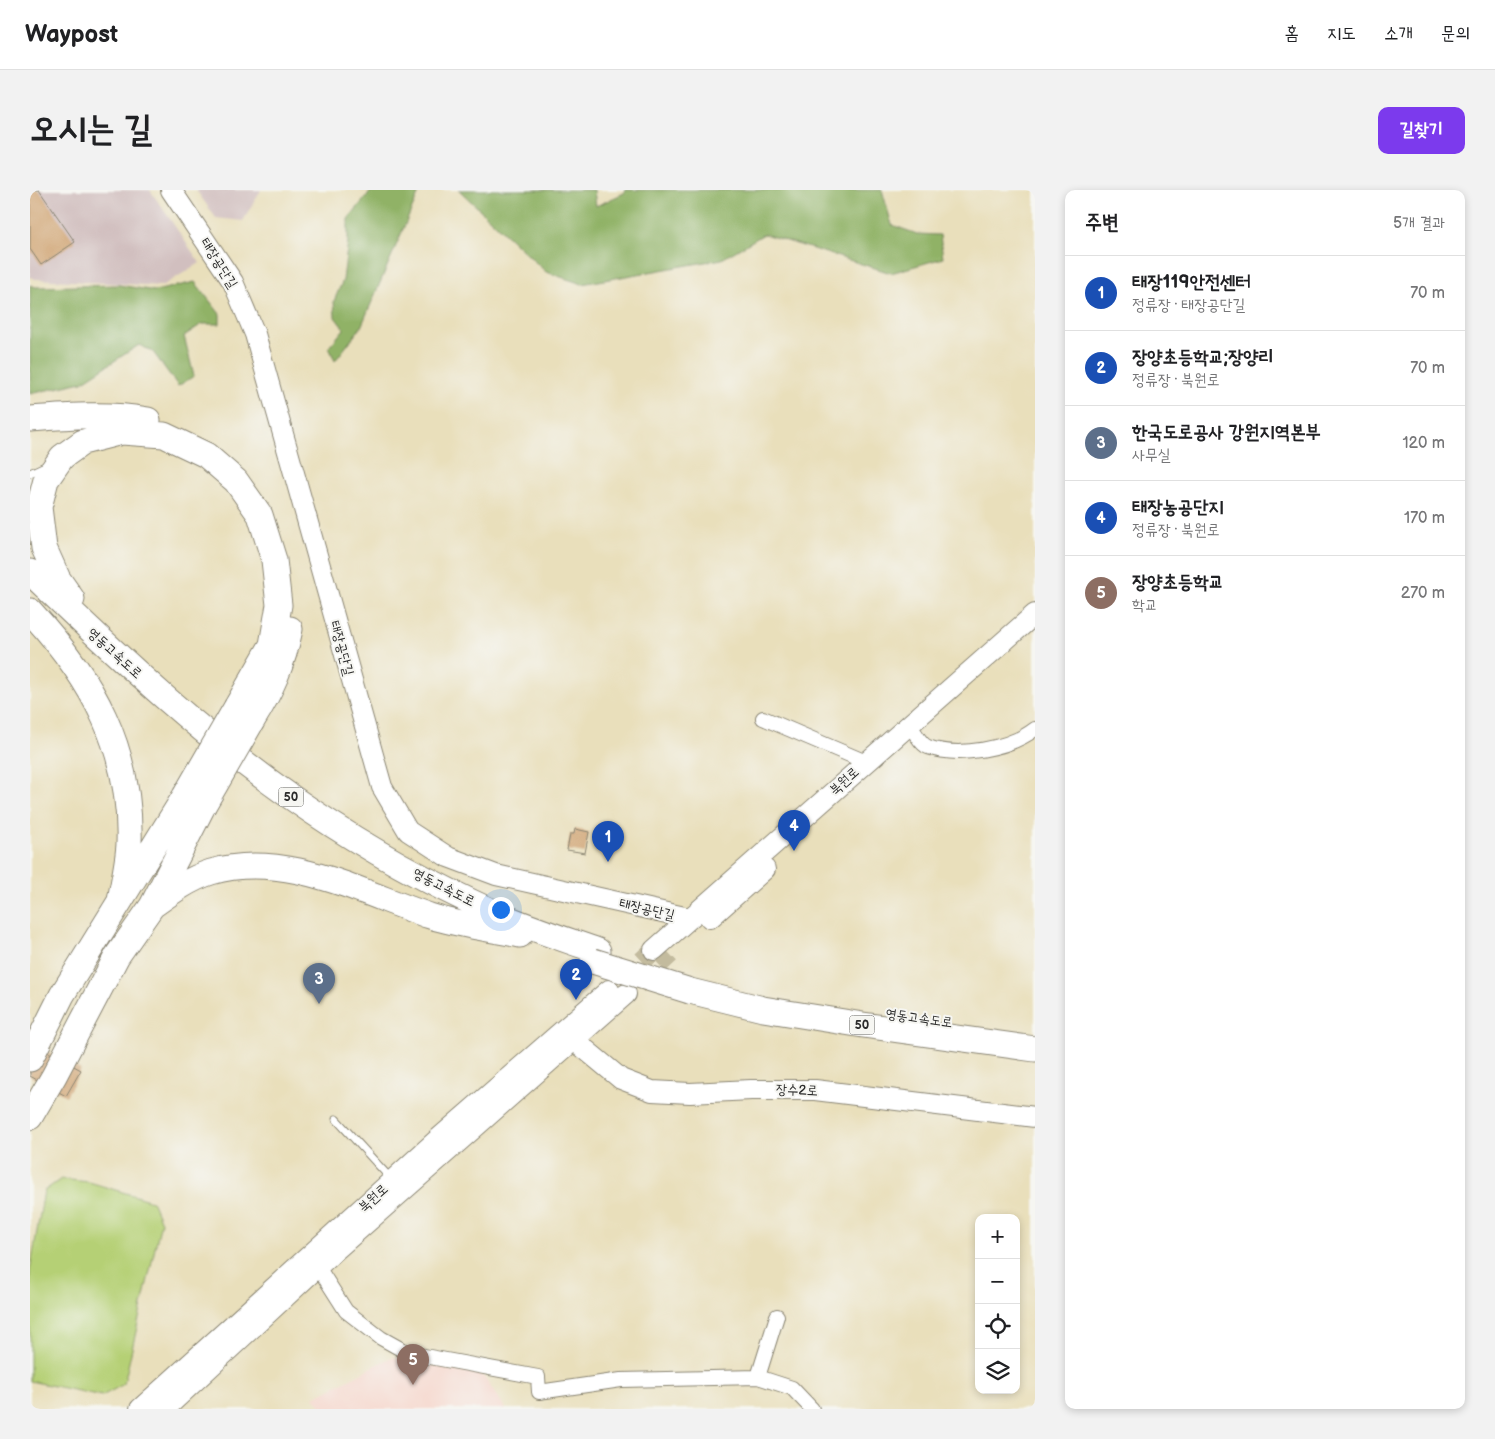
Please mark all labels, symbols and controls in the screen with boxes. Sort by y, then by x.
text: Waypost [25,20,118,49]
text: 홈 [1285,23,1299,44]
text: 지도 [1327,23,1356,44]
text: 소개 [1384,23,1413,44]
text: 문의 [1441,23,1470,44]
button: 길찾기 [1378,107,1465,154]
text: 오시는 길 [30,108,152,151]
text: 주변 [1085,210,1119,235]
text: 5개 결과 [1393,214,1445,233]
street label: 태장공단길 [197,235,242,292]
text: 태장119안전센터 [1132,271,1251,294]
text: 1 [1098,284,1104,303]
text: 70 m [1410,284,1445,303]
text: 정류장 · 태장공단길 [1132,296,1245,315]
text: 장양초등학교;장양리 [1132,346,1274,369]
text: 2 [1096,359,1106,378]
text: 70 m [1410,359,1445,378]
text: 정류장 · 북원로 [1132,371,1220,390]
text: 한국도로공사 강원지역본부 [1132,421,1321,444]
text: 3 [1096,434,1106,453]
text: 120 m [1402,434,1445,453]
text: 사무실 [1132,446,1171,465]
text: 태장농공단지 [1132,496,1224,519]
text: 4 [1096,509,1106,528]
text: 170 m [1404,509,1445,528]
text: 정류장 · 북원로 [1132,521,1220,540]
text: 장양초등학교 [1132,571,1224,594]
text: 5 [1096,584,1106,603]
text: 270 m [1401,584,1445,603]
text: 학교 [1132,596,1158,615]
street label: 태장공단길 [327,619,358,678]
street label: 영동고속도로 [84,624,146,682]
street label: 북원로 [826,763,862,799]
road number: 50 [278,788,304,806]
pin: 4 [778,810,810,851]
pin: 1 [592,821,624,862]
street label: 영동고속도로 [410,864,478,910]
street label: 태장공단길 [618,894,677,924]
your location [488,897,514,923]
pin: 2 [560,959,592,1000]
pin: 3 [303,963,335,1004]
street label: 영동고속도로 [884,1005,954,1031]
road number: 50 [850,1016,874,1034]
street label: 장수2로 [776,1081,818,1099]
street label: 북원로 [355,1180,391,1216]
map controls [975,1214,1020,1394]
button: + [975,1214,1020,1259]
button: − [975,1259,1020,1304]
button: locate [975,1304,1020,1349]
pin: 5 [397,1344,429,1385]
button: layers [975,1349,1020,1394]

